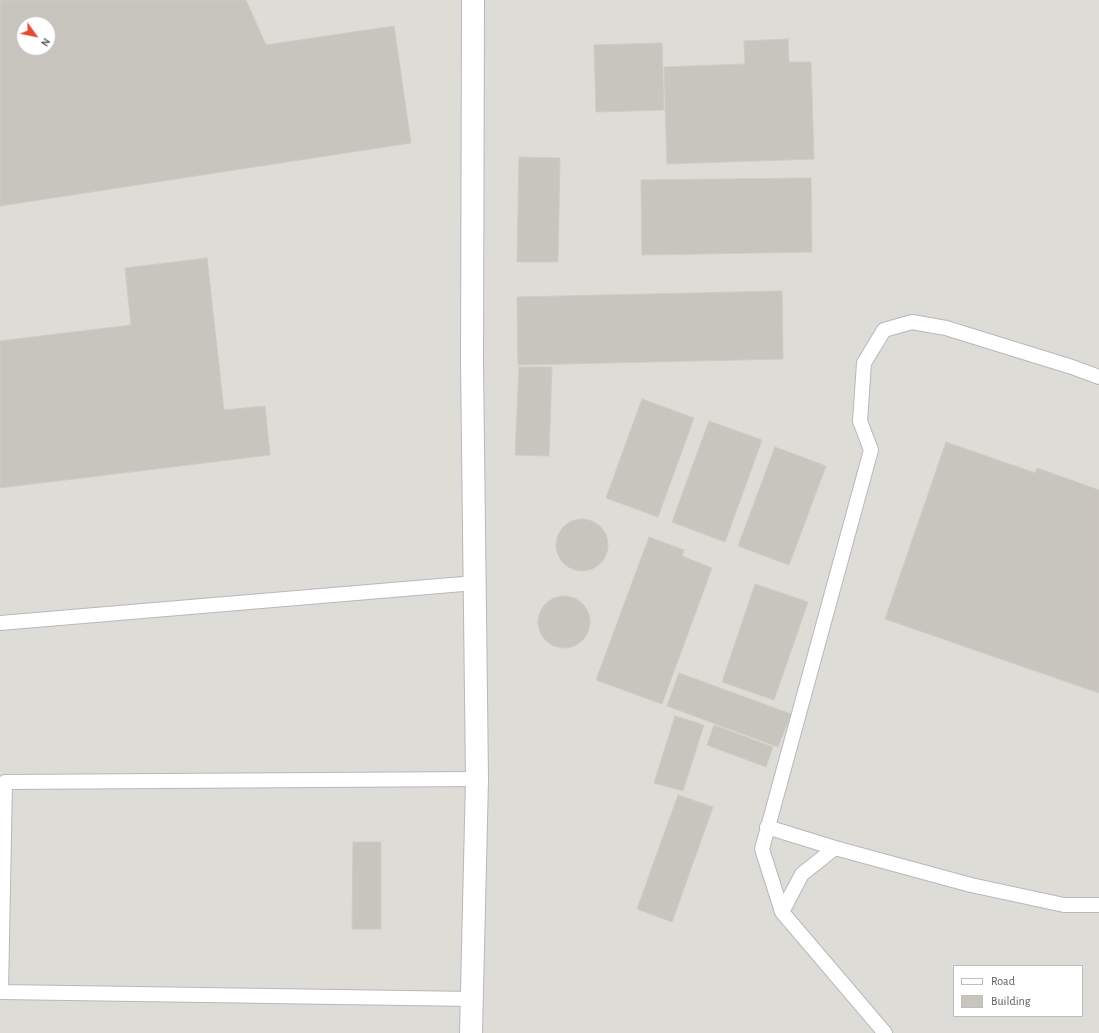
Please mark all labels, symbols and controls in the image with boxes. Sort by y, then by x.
north arrow [16,16,56,56]
text: N [39,36,52,48]
legend [953,965,1083,1017]
text: Road [991,975,1015,987]
text: Building [991,995,1031,1007]

